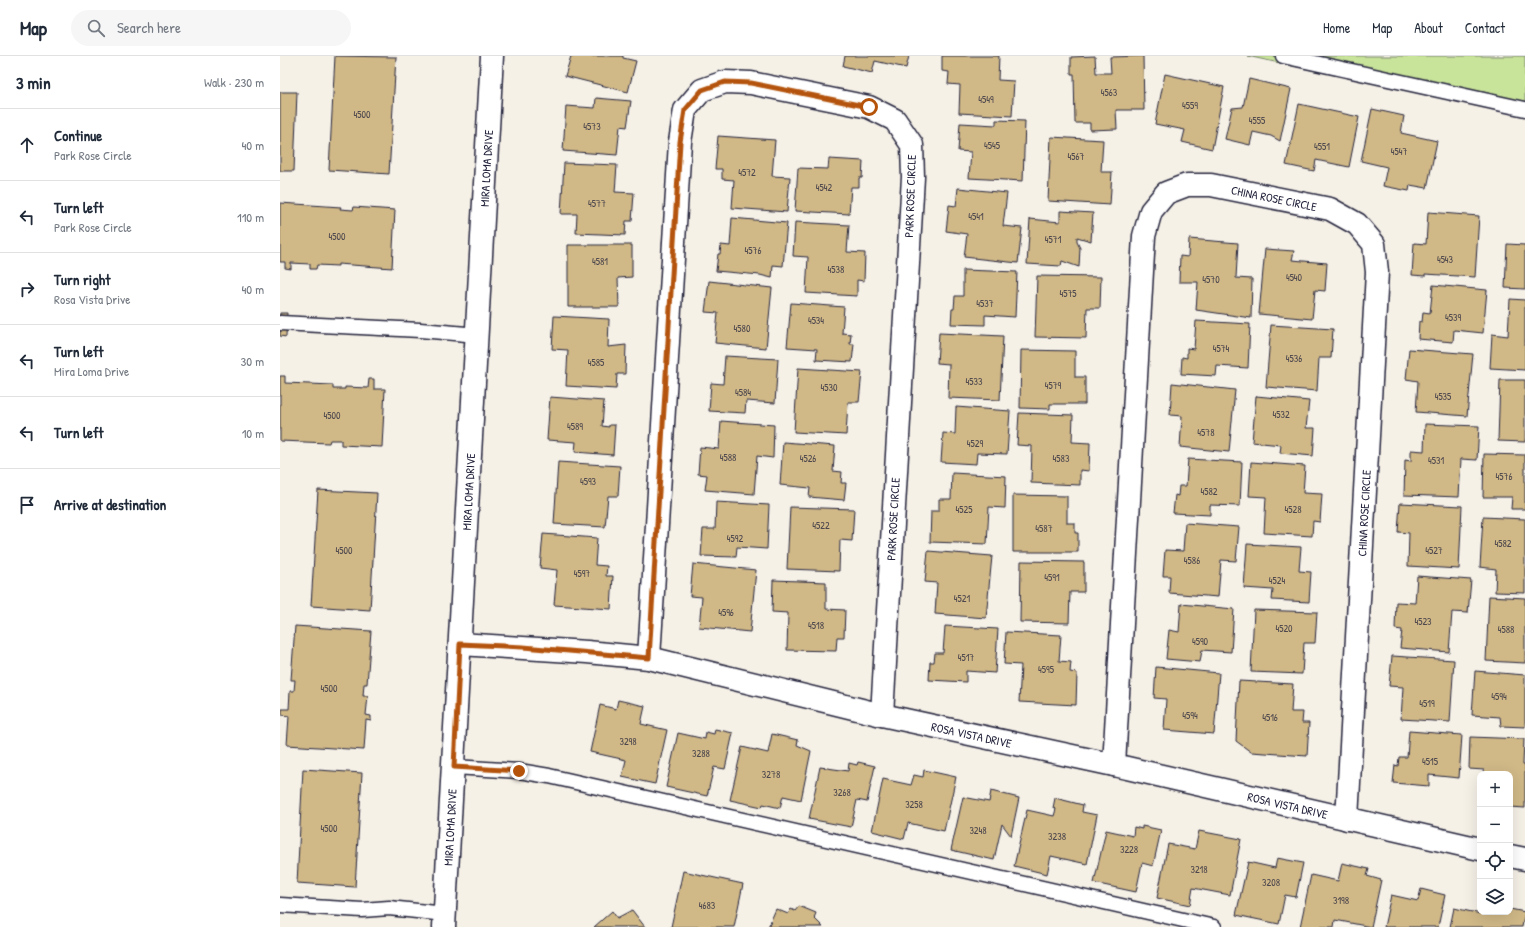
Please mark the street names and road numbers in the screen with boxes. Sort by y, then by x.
street label: MIRA LOMA DRIVE [475,129,496,207]
street label: PARK ROSE CIRCLE [900,154,920,238]
street label: CHINA ROSE CIRCLE [1230,181,1319,215]
street label: MIRA LOMA DRIVE [457,452,479,531]
street label: CHINA ROSE CIRCLE [1353,468,1375,557]
street label: PARK ROSE CIRCLE [882,476,904,561]
street label: ROSA VISTA DRIVE [930,717,1014,751]
street label: ROSA VISTA DRIVE [1246,787,1330,822]
street label: MIRA LOMA DRIVE [439,788,460,866]

